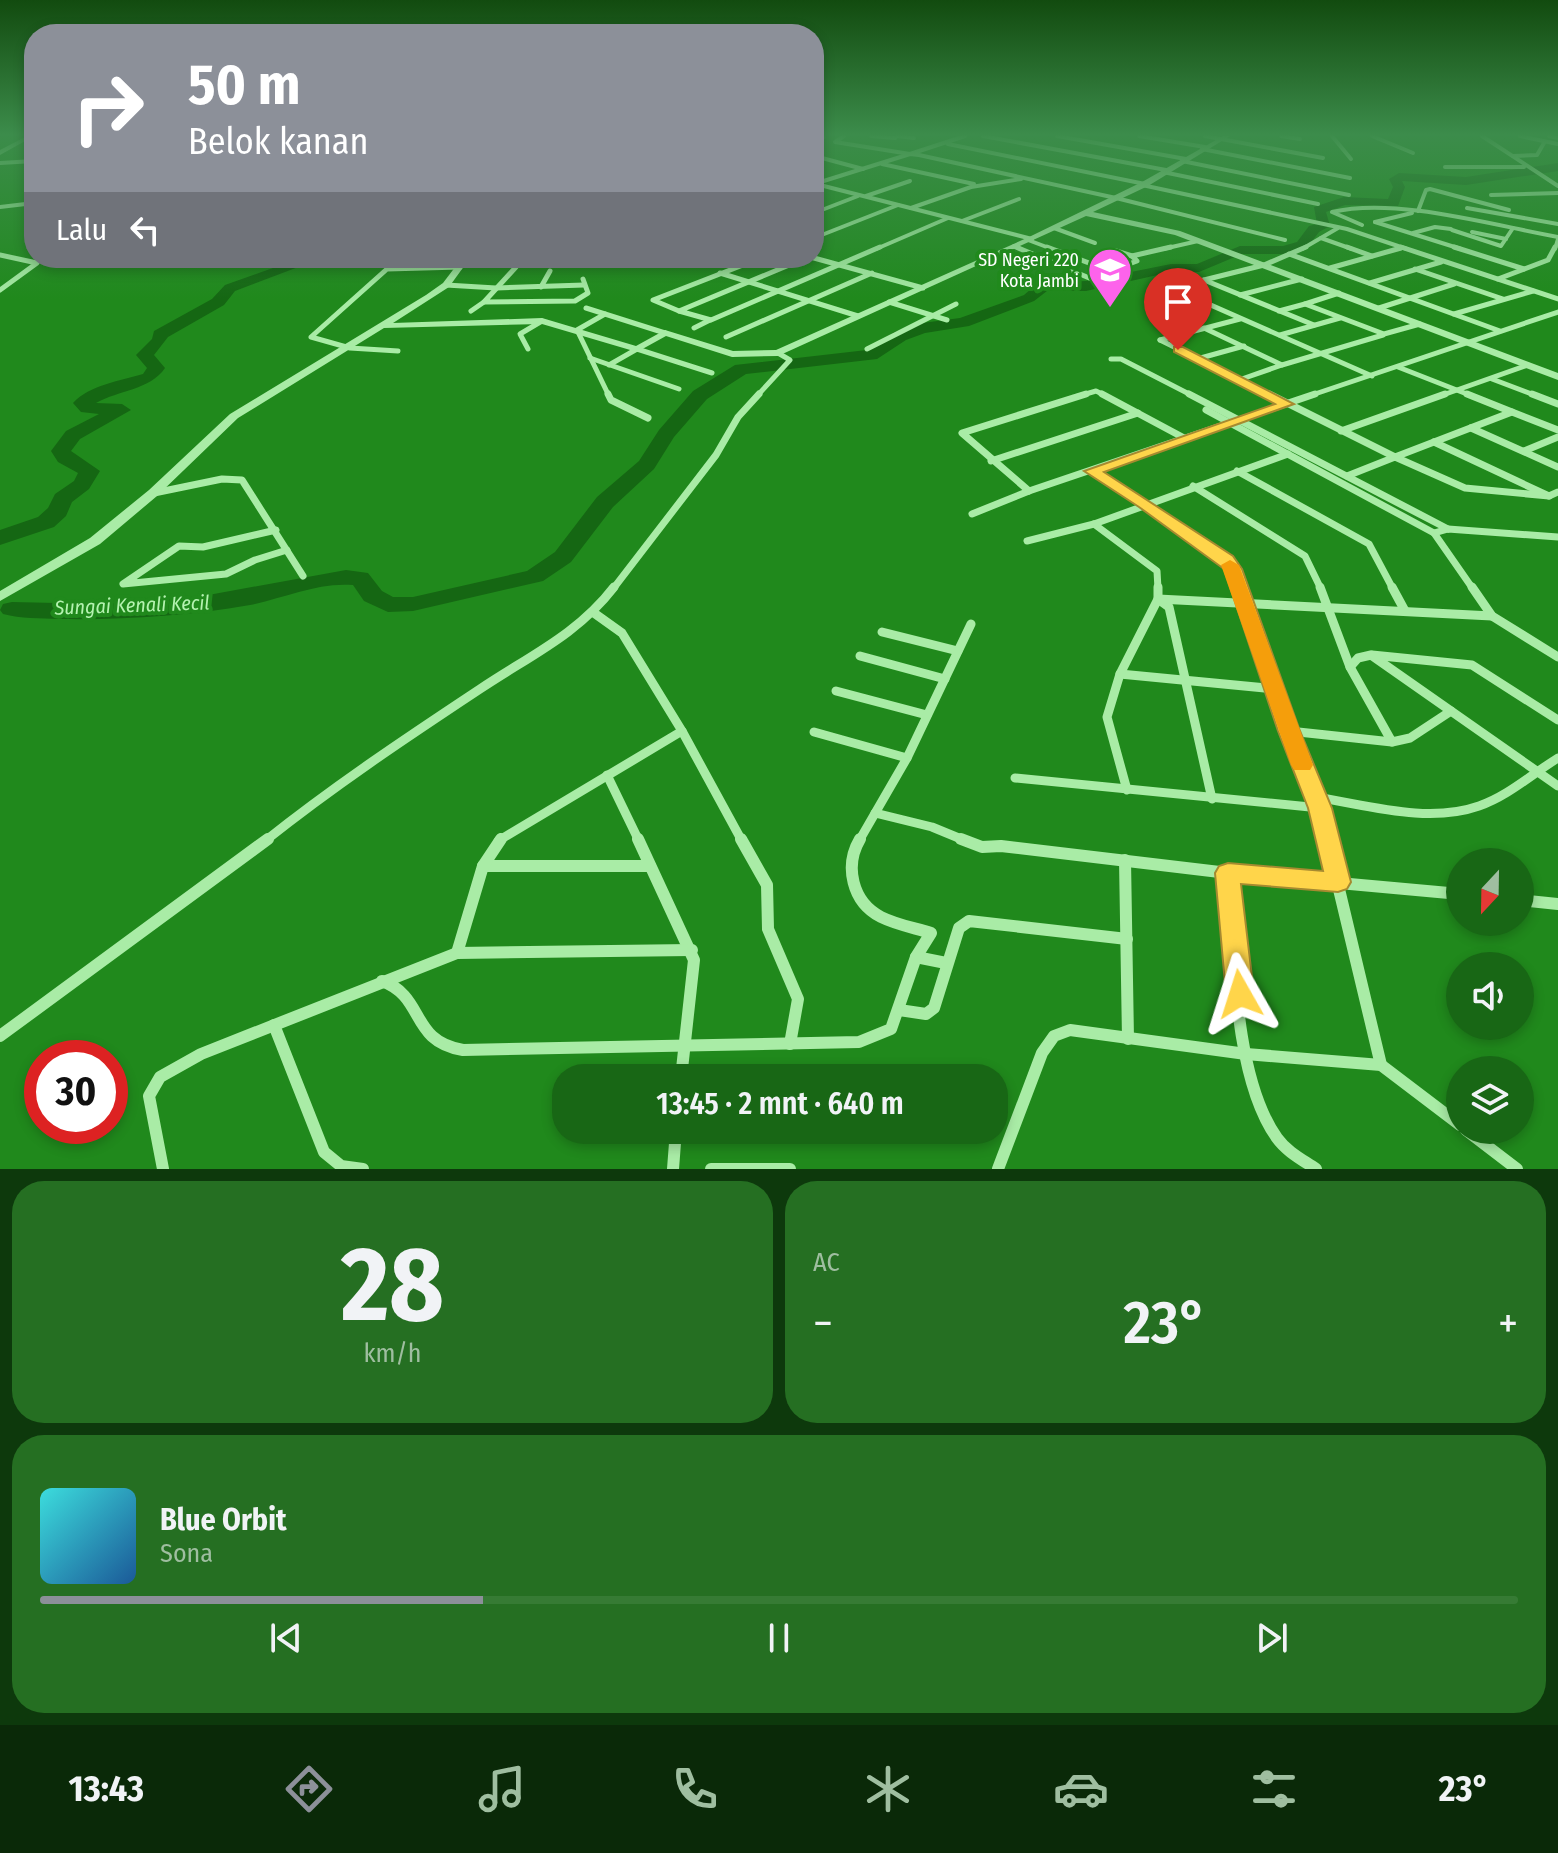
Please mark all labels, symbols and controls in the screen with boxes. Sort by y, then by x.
text: 50 m [188,52,300,119]
icon: right [56,56,160,160]
text: Belok kanan [188,120,368,164]
icon: left [123,208,167,252]
text: Lalu [56,212,107,248]
school or university icon: SD Negeri 220 Kota Jambi [1086,246,1134,309]
place label: SD Negeri 220 Kota Jambi [978,249,1079,292]
pin [1144,268,1212,350]
icon: arrive [1156,280,1200,324]
water label: Sungai Kenali Kecil [53,590,210,620]
north arrow [1446,848,1534,936]
map controls [1446,848,1534,1144]
position arrow [1198,952,1282,1036]
button: sound [1446,952,1534,1040]
speed limit sign: 30 [24,1040,128,1144]
button: layers [1446,1056,1534,1144]
text: 13:45 · 2 mnt · 640 m [656,1086,904,1122]
text: 28 [341,1223,444,1348]
text: AC [813,1247,840,1278]
text: 23° [1124,1287,1207,1359]
text: − [813,1297,833,1350]
text: + [1498,1297,1518,1350]
text: km/h [364,1338,421,1369]
text: Blue Orbit [160,1502,286,1538]
text: Sona [160,1538,213,1569]
icon: previous [264,1616,308,1660]
icon: pause [757,1616,801,1660]
icon: next [1250,1616,1294,1660]
icon: directions [281,1761,337,1817]
icon: music [474,1761,530,1817]
icon: phone [667,1761,723,1817]
icon: climate [860,1761,916,1817]
icon: car [1053,1761,1109,1817]
icon: filters [1246,1761,1302,1817]
text: 13:43 [68,1767,144,1811]
text: 23° [1439,1767,1489,1811]

